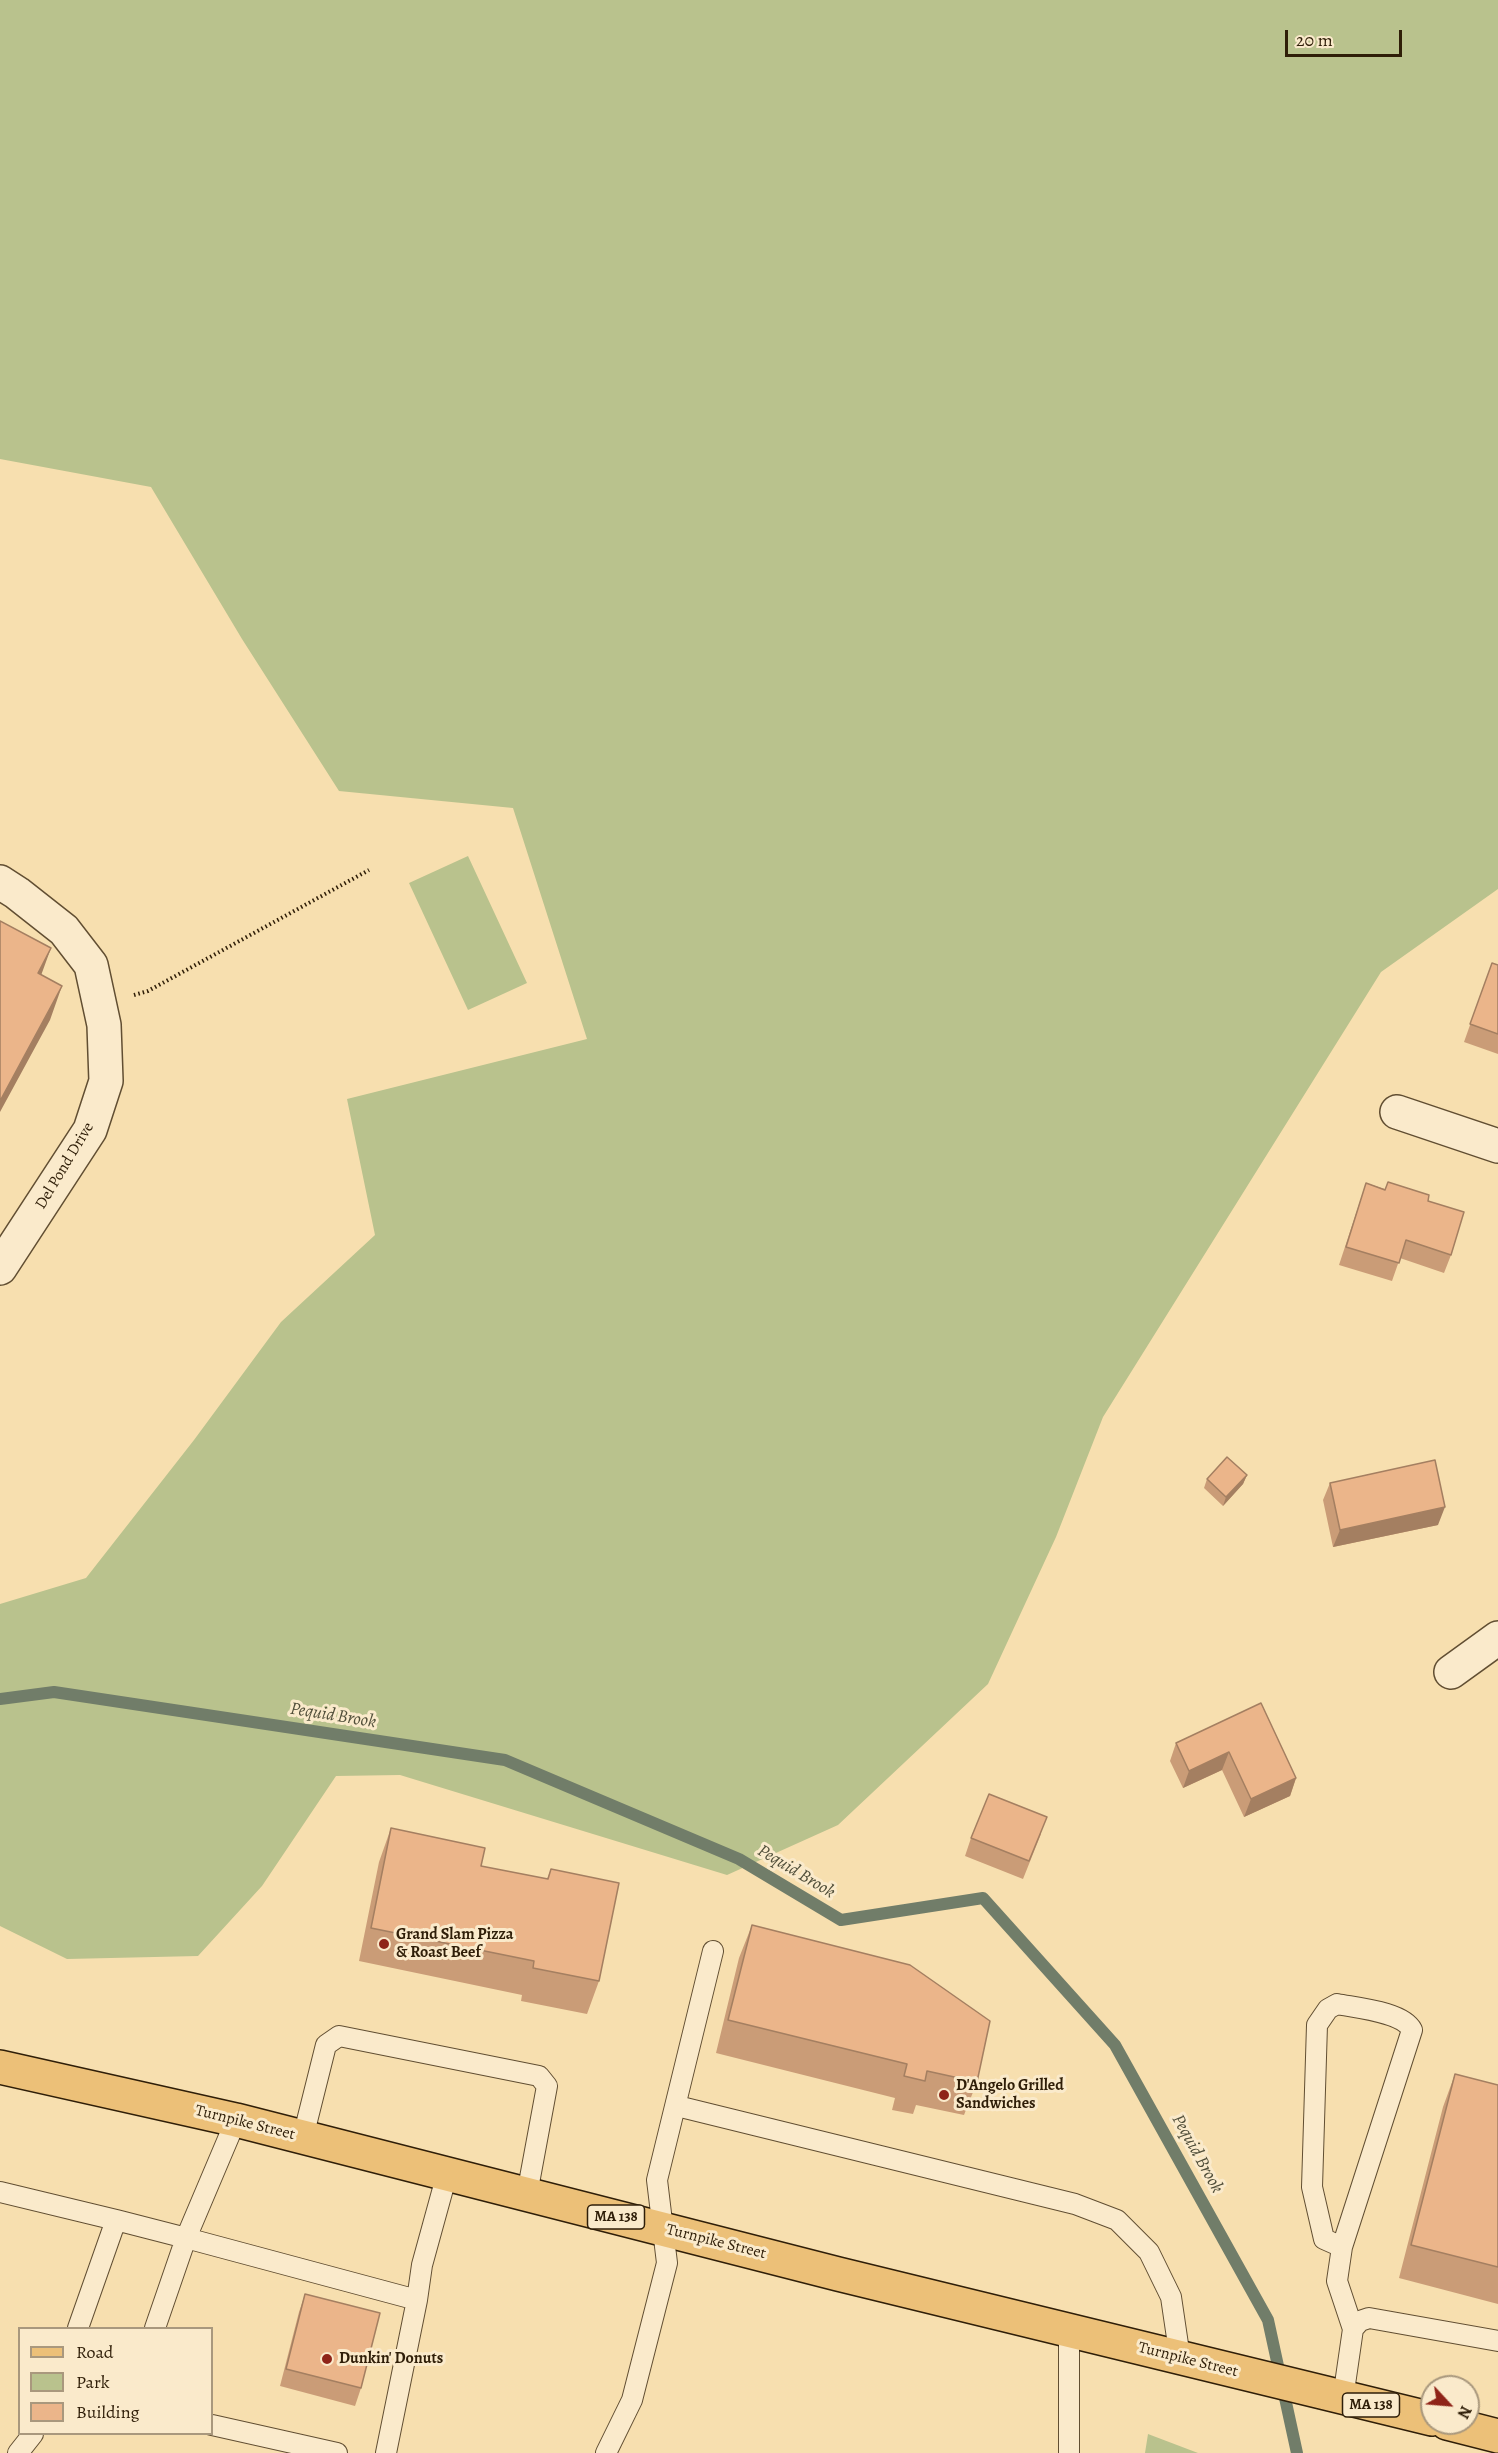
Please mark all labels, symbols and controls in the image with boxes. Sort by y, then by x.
scale bar [1288,18,1405,56]
text: 20 m [1296,28,1333,52]
street label: Del Pond Drive [32,1119,98,1213]
water label: Pequid Brook [288,1699,378,1733]
water label: Pequid Brook [753,1840,839,1904]
place label: Grand Slam Pizza & Roast Beef [396,1925,514,1963]
marker: Grand Slam Pizza & Roast Beef [377,1937,391,1951]
place label: D'Angelo Grilled Sandwiches [956,2076,1064,2114]
marker: D'Angelo Grilled Sandwiches [937,2088,951,2102]
street label: Turnpike Street [193,2101,297,2145]
water label: Pequid Brook [1167,2111,1227,2197]
road number: MA 138 [588,2205,644,2229]
street label: Turnpike Street [664,2220,768,2264]
legend [18,2327,213,2435]
street label: Turnpike Street [1136,2338,1240,2382]
text: Road [76,2340,113,2364]
place label: Dunkin' Donuts [339,2349,443,2369]
marker: Dunkin' Donuts [320,2352,334,2366]
text: Park [76,2370,110,2394]
north arrow [1420,2375,1480,2435]
road number: MA 138 [1342,2393,1400,2417]
text: Building [76,2400,140,2424]
text: N [1452,2402,1477,2422]

